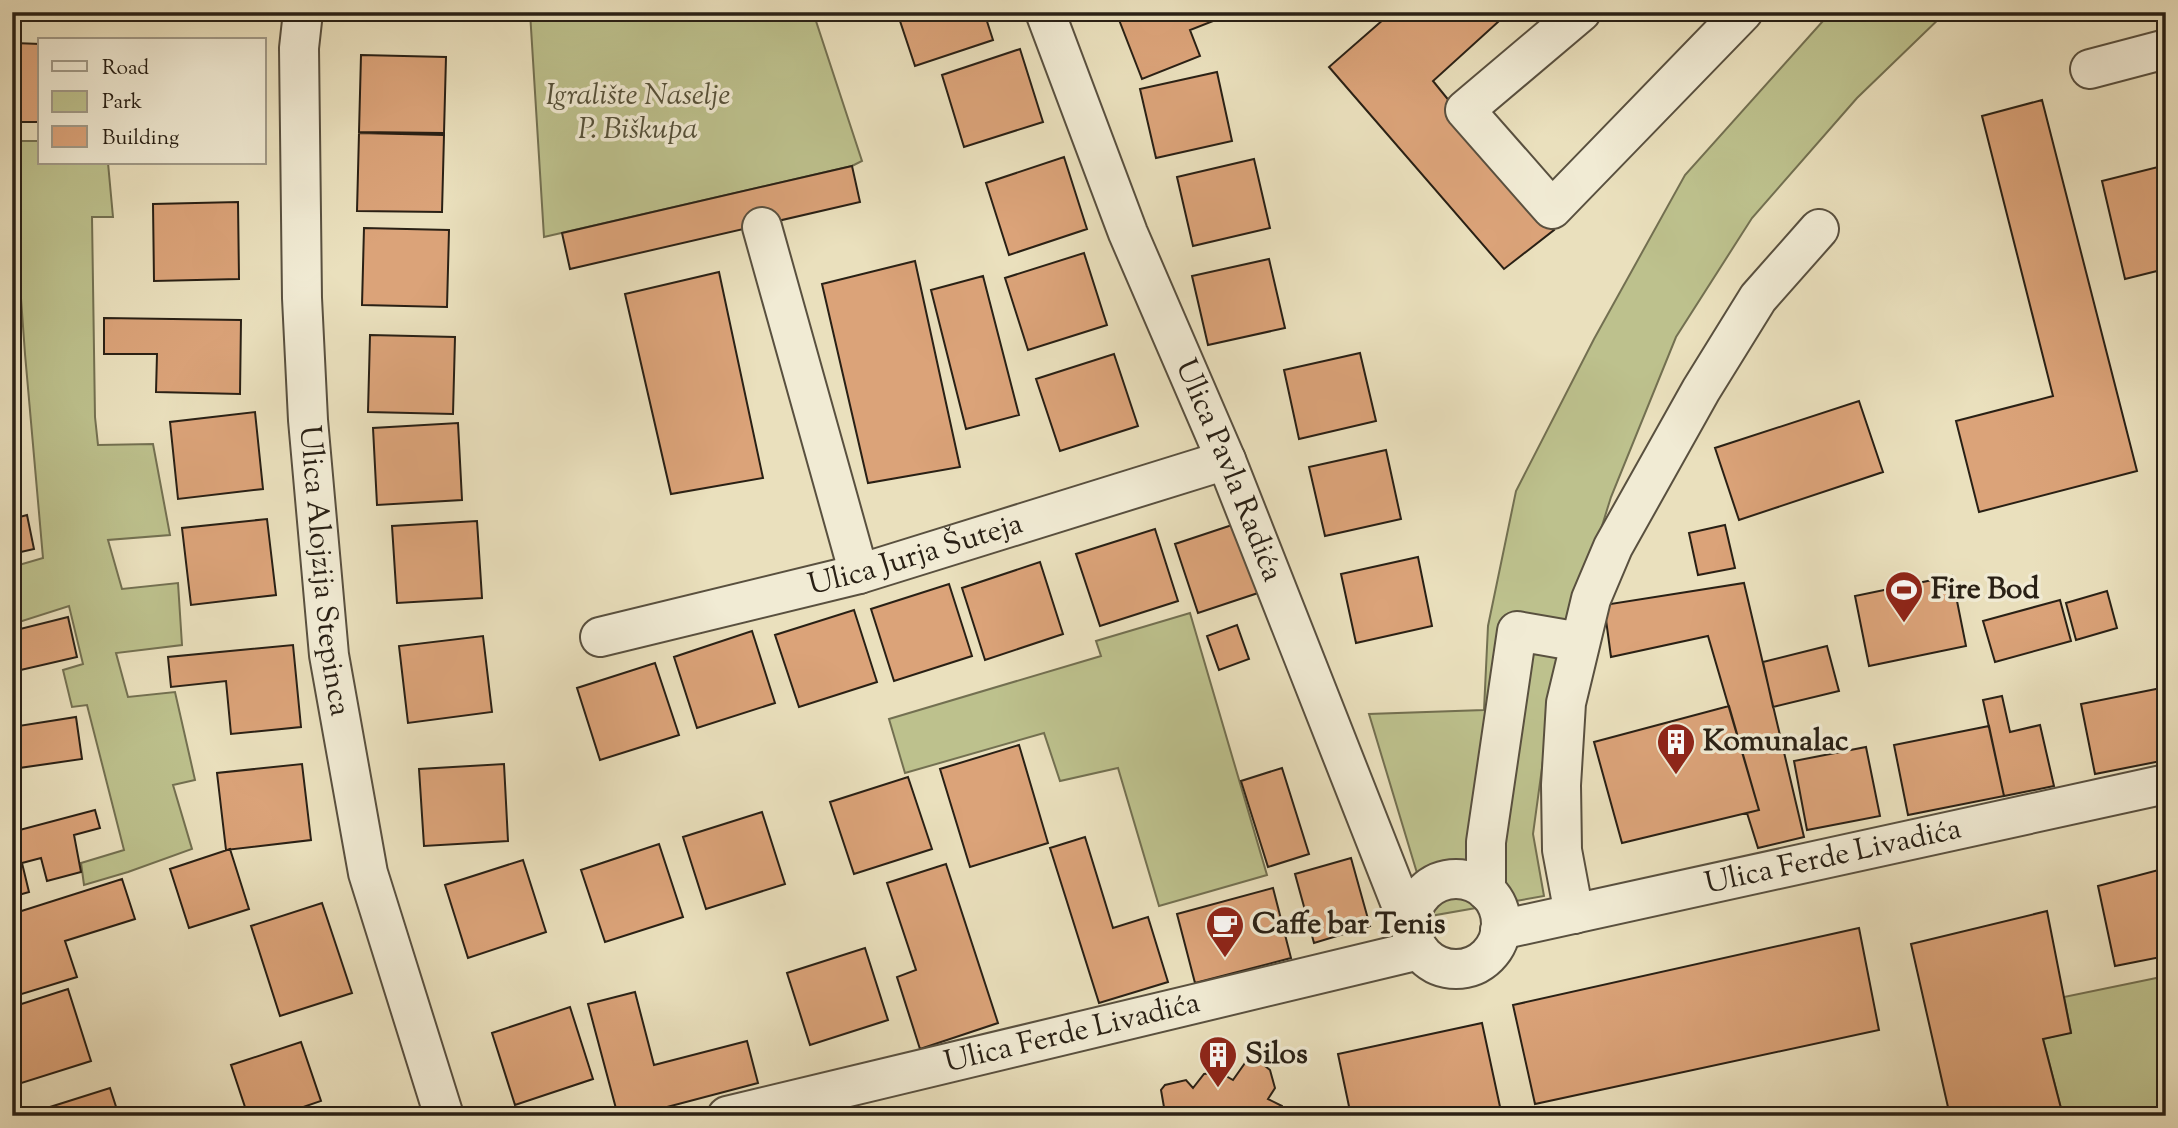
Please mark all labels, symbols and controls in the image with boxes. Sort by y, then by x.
legend [38,38,266,164]
text: Road [102,54,149,84]
park label: Igralište Naselje P. Biškupa [546,75,730,152]
text: Park [102,88,143,118]
text: Building [102,124,179,154]
street label: Ulica Pavla Radića [1164,353,1293,588]
street label: Ulica Alojzija Stepinca [287,424,361,720]
street label: Ulica Jurja Šuteja [804,503,1028,607]
sports icon: Fire Bod [1883,569,1925,624]
place label: Fire Bod [1931,569,2039,612]
building icon: Komunalac [1655,721,1697,776]
place label: Komunalac [1703,721,1849,764]
street label: Ulica Ferde Livadića [1701,808,1966,906]
cafe icon: Caffe bar Tenis [1204,904,1246,959]
place label: Caffe bar Tenis [1252,904,1446,947]
street label: Ulica Ferde Livadića [940,982,1205,1085]
building icon: Silos [1197,1034,1239,1089]
place label: Silos [1245,1034,1308,1077]

